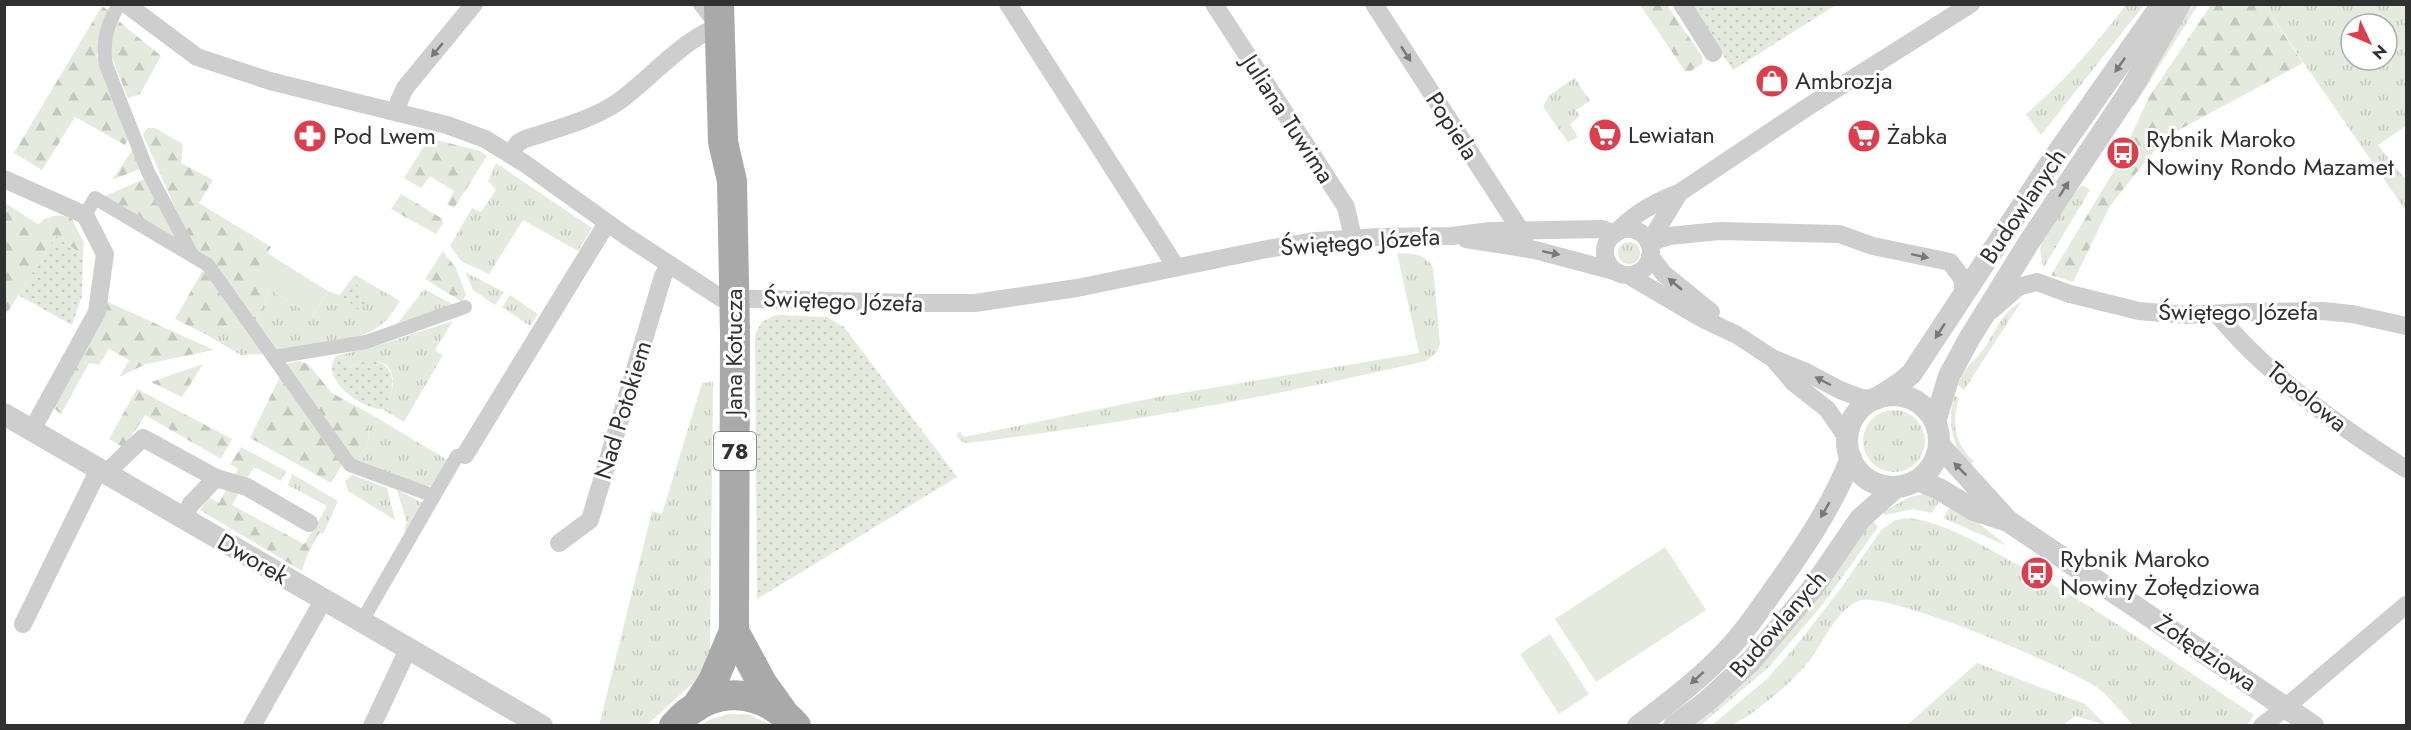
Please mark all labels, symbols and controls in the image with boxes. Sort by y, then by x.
north arrow [2339,12,2399,72]
text: N [2367,40,2392,65]
one-way arrow [431,42,444,57]
street label: Juliana Tuwima [1232,45,1343,190]
one-way arrow [1400,46,1411,62]
one-way arrow [2114,57,2126,72]
shop icon: Ambrozja [1754,63,1790,99]
place label: Ambrozja [1795,63,1892,98]
street label: Popiela [1417,85,1487,167]
supermarket icon: Lewiatan [1587,117,1623,153]
place label: Lewiatan [1628,117,1715,152]
pharmacy icon: Pod Lwem [292,118,328,154]
place label: Pod Lwem [333,118,436,153]
supermarket icon: Żabka [1846,118,1882,154]
place label: Żabka [1887,118,1947,153]
place label: Rybnik Maroko Nowiny Rondo Mazamet [2146,121,2394,184]
bus stop icon: Rybnik Maroko Nowiny Rondo Mazamet [2105,135,2141,171]
street label: Budowlanych [1971,141,2074,270]
one-way arrow [2058,181,2070,197]
street label: Świętego Józefa [1279,218,1441,265]
one-way arrow [1542,249,1561,259]
one-way arrow [1911,252,1930,261]
one-way arrow [1668,279,1683,291]
street label: Świętego Józefa [762,280,924,321]
street label: Jana Kotucza [716,288,751,419]
street label: Świętego Józefa [2158,294,2318,329]
one-way arrow [1934,323,1945,339]
street label: Nad Potokiem [585,336,660,483]
street label: Topolowa [2259,353,2355,440]
one-way arrow [1814,376,1831,386]
road number: 78 [714,432,756,470]
one-way arrow [1953,462,1967,477]
one-way arrow [1820,502,1830,519]
street label: Dworek [211,524,296,593]
place label: Rybnik Maroko Nowiny Żołędziowa [2060,541,2260,604]
bus stop icon: Rybnik Maroko Nowiny Żołędziowa [2019,555,2055,591]
street label: Budowlanych [1721,562,1834,685]
street label: Żołędziowa [2149,606,2264,699]
one-way arrow [1690,671,1705,685]

